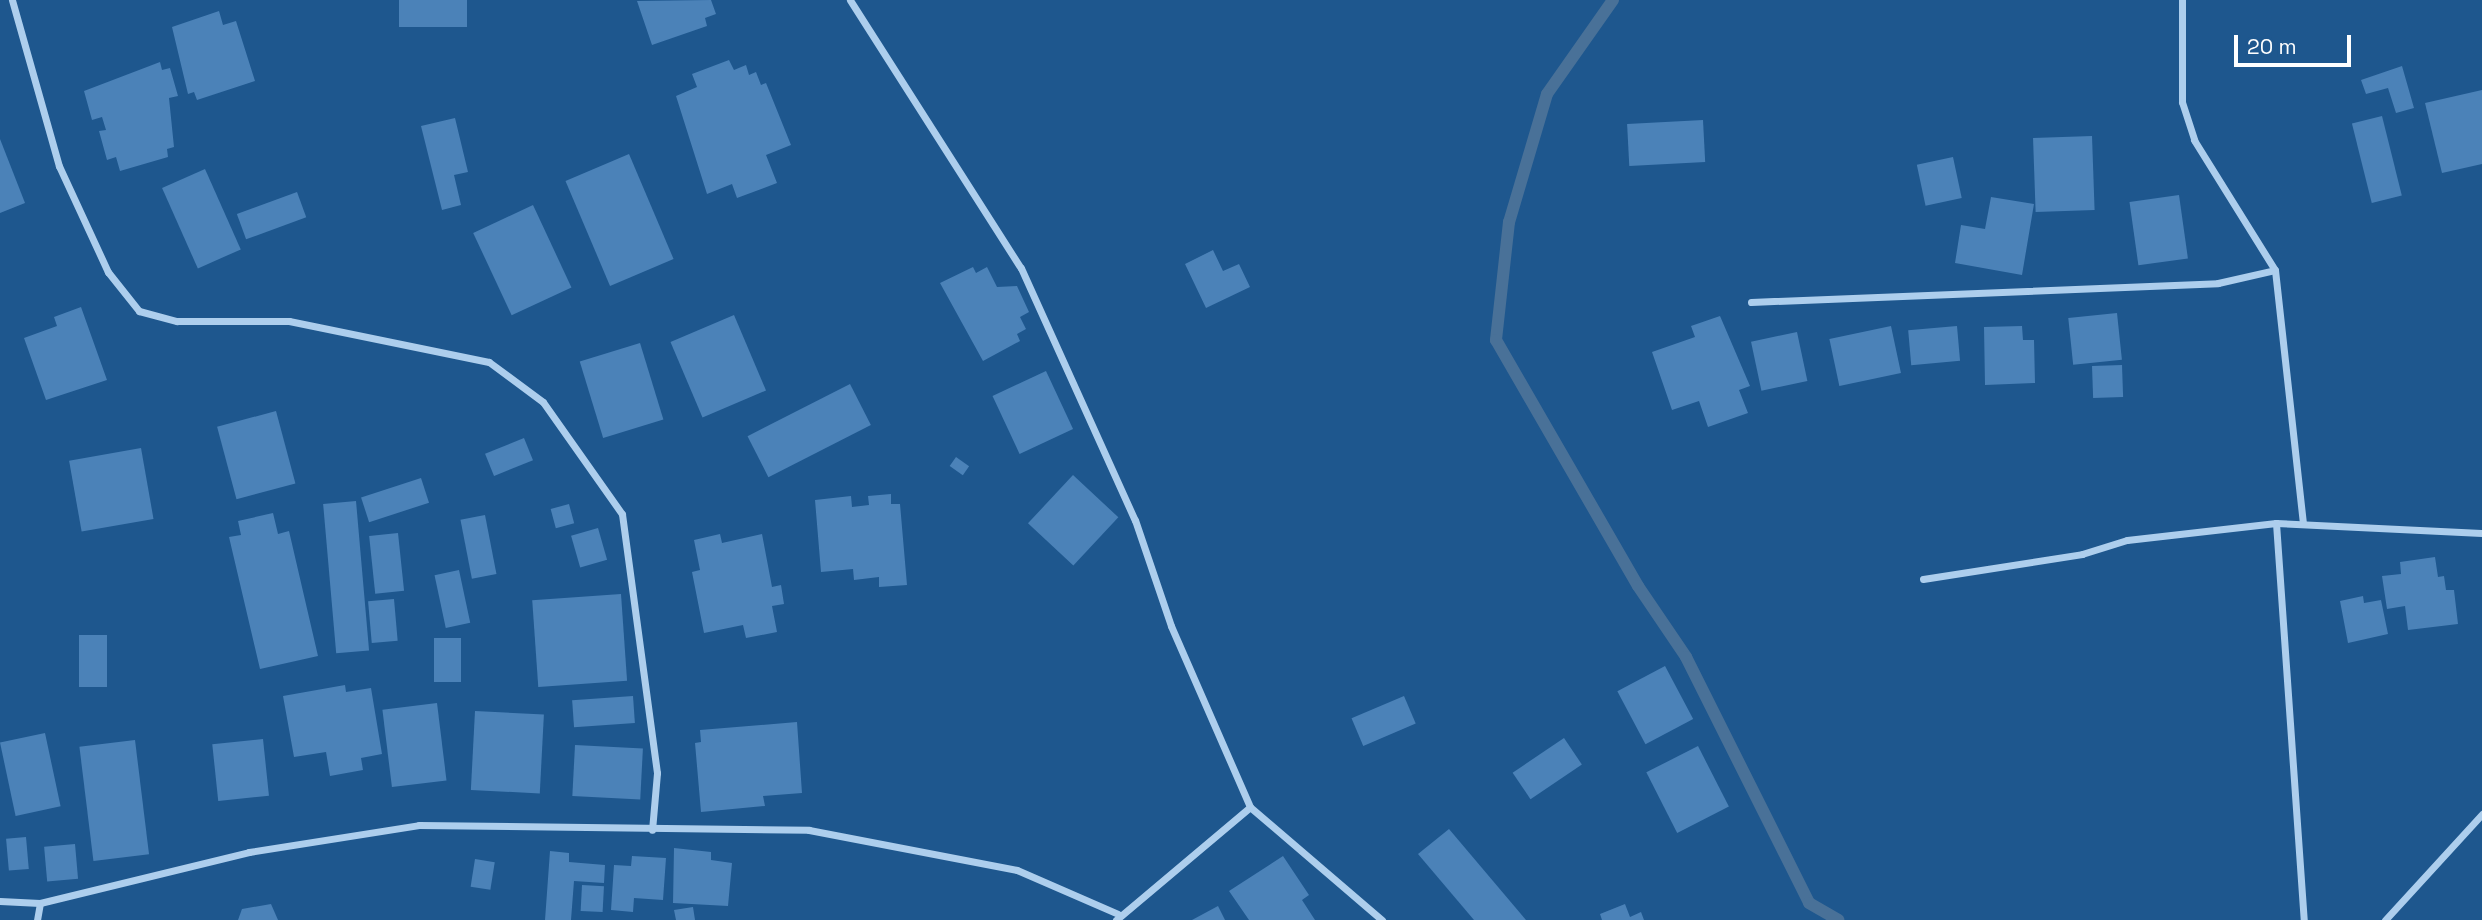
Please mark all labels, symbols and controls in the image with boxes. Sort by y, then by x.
scale bar [2237,21,2354,65]
text: 20 m [2247,33,2297,60]

